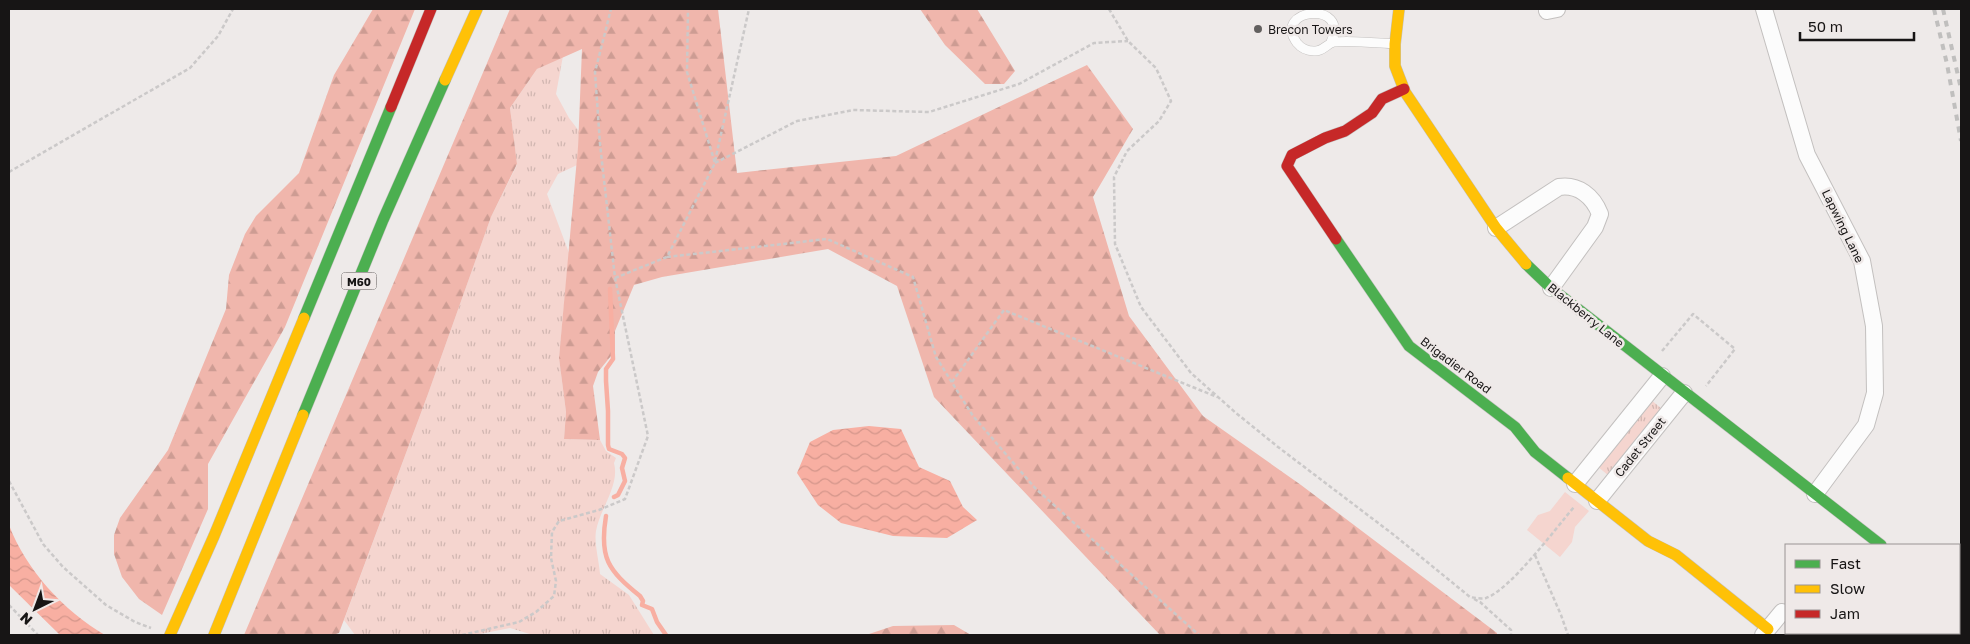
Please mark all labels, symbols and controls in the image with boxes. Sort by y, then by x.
scale bar [1800,10,1914,42]
text: 50 m [1808,17,1843,35]
place label: Brecon Towers [1268,22,1353,37]
marker: Brecon Towers [1252,23,1264,35]
street label: Lapwing Lane [1819,187,1867,265]
road number: M60 [342,272,376,290]
street label: Blackberry Lane [1545,280,1627,350]
street label: Brigadier Road [1418,334,1494,396]
street label: Cadet Street [1611,414,1669,480]
legend [1785,544,1960,634]
text: Fast [1830,554,1861,572]
text: Slow [1830,579,1865,597]
north arrow [10,584,60,634]
text: Jam [1830,604,1860,622]
text: N [16,609,36,629]

